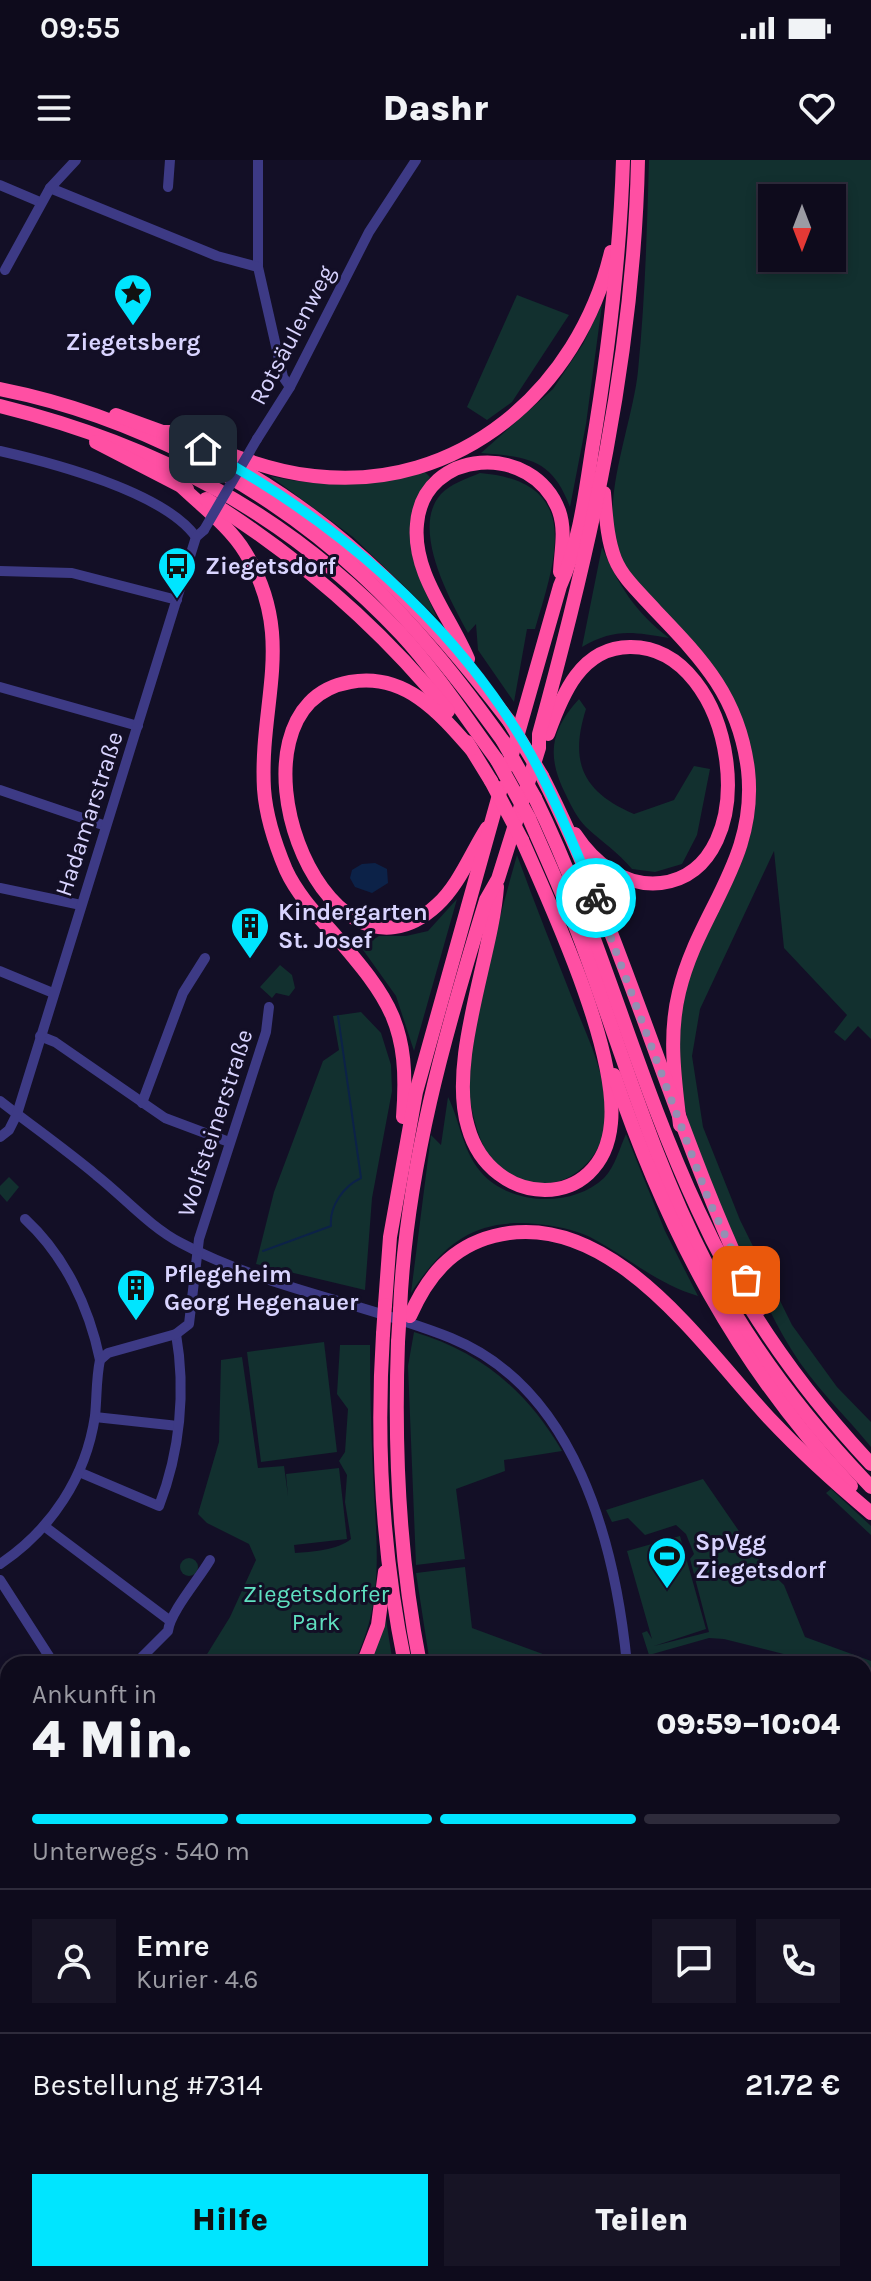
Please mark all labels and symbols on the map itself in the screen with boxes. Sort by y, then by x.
north arrow [758,184,846,272]
street label: Rotsäulenweg [243,260,341,410]
place icon: Ziegetsberg [112,272,154,327]
place label: Ziegetsberg [65,328,201,356]
pin [169,415,237,483]
bus stop icon: Ziegetsdorf [156,545,198,600]
place label: Ziegetsdorf [205,552,336,580]
street label: Hadamarstraße [49,728,129,900]
courier [556,858,636,938]
place label: Kindergarten St. Josef [278,898,428,954]
building icon: Kindergarten St. Josef [229,905,271,960]
street label: Wolfsteinerstraße [172,1026,258,1220]
pin [712,1246,780,1314]
place label: Pflegeheim Georg Hegenauer [164,1260,359,1316]
building icon: Pflegeheim Georg Hegenauer [115,1267,157,1322]
place label: SpVgg Ziegetsdorf [695,1528,826,1584]
sports icon: SpVgg Ziegetsdorf [646,1535,688,1590]
park label: Ziegetsdorfer Park [243,1580,390,1636]

